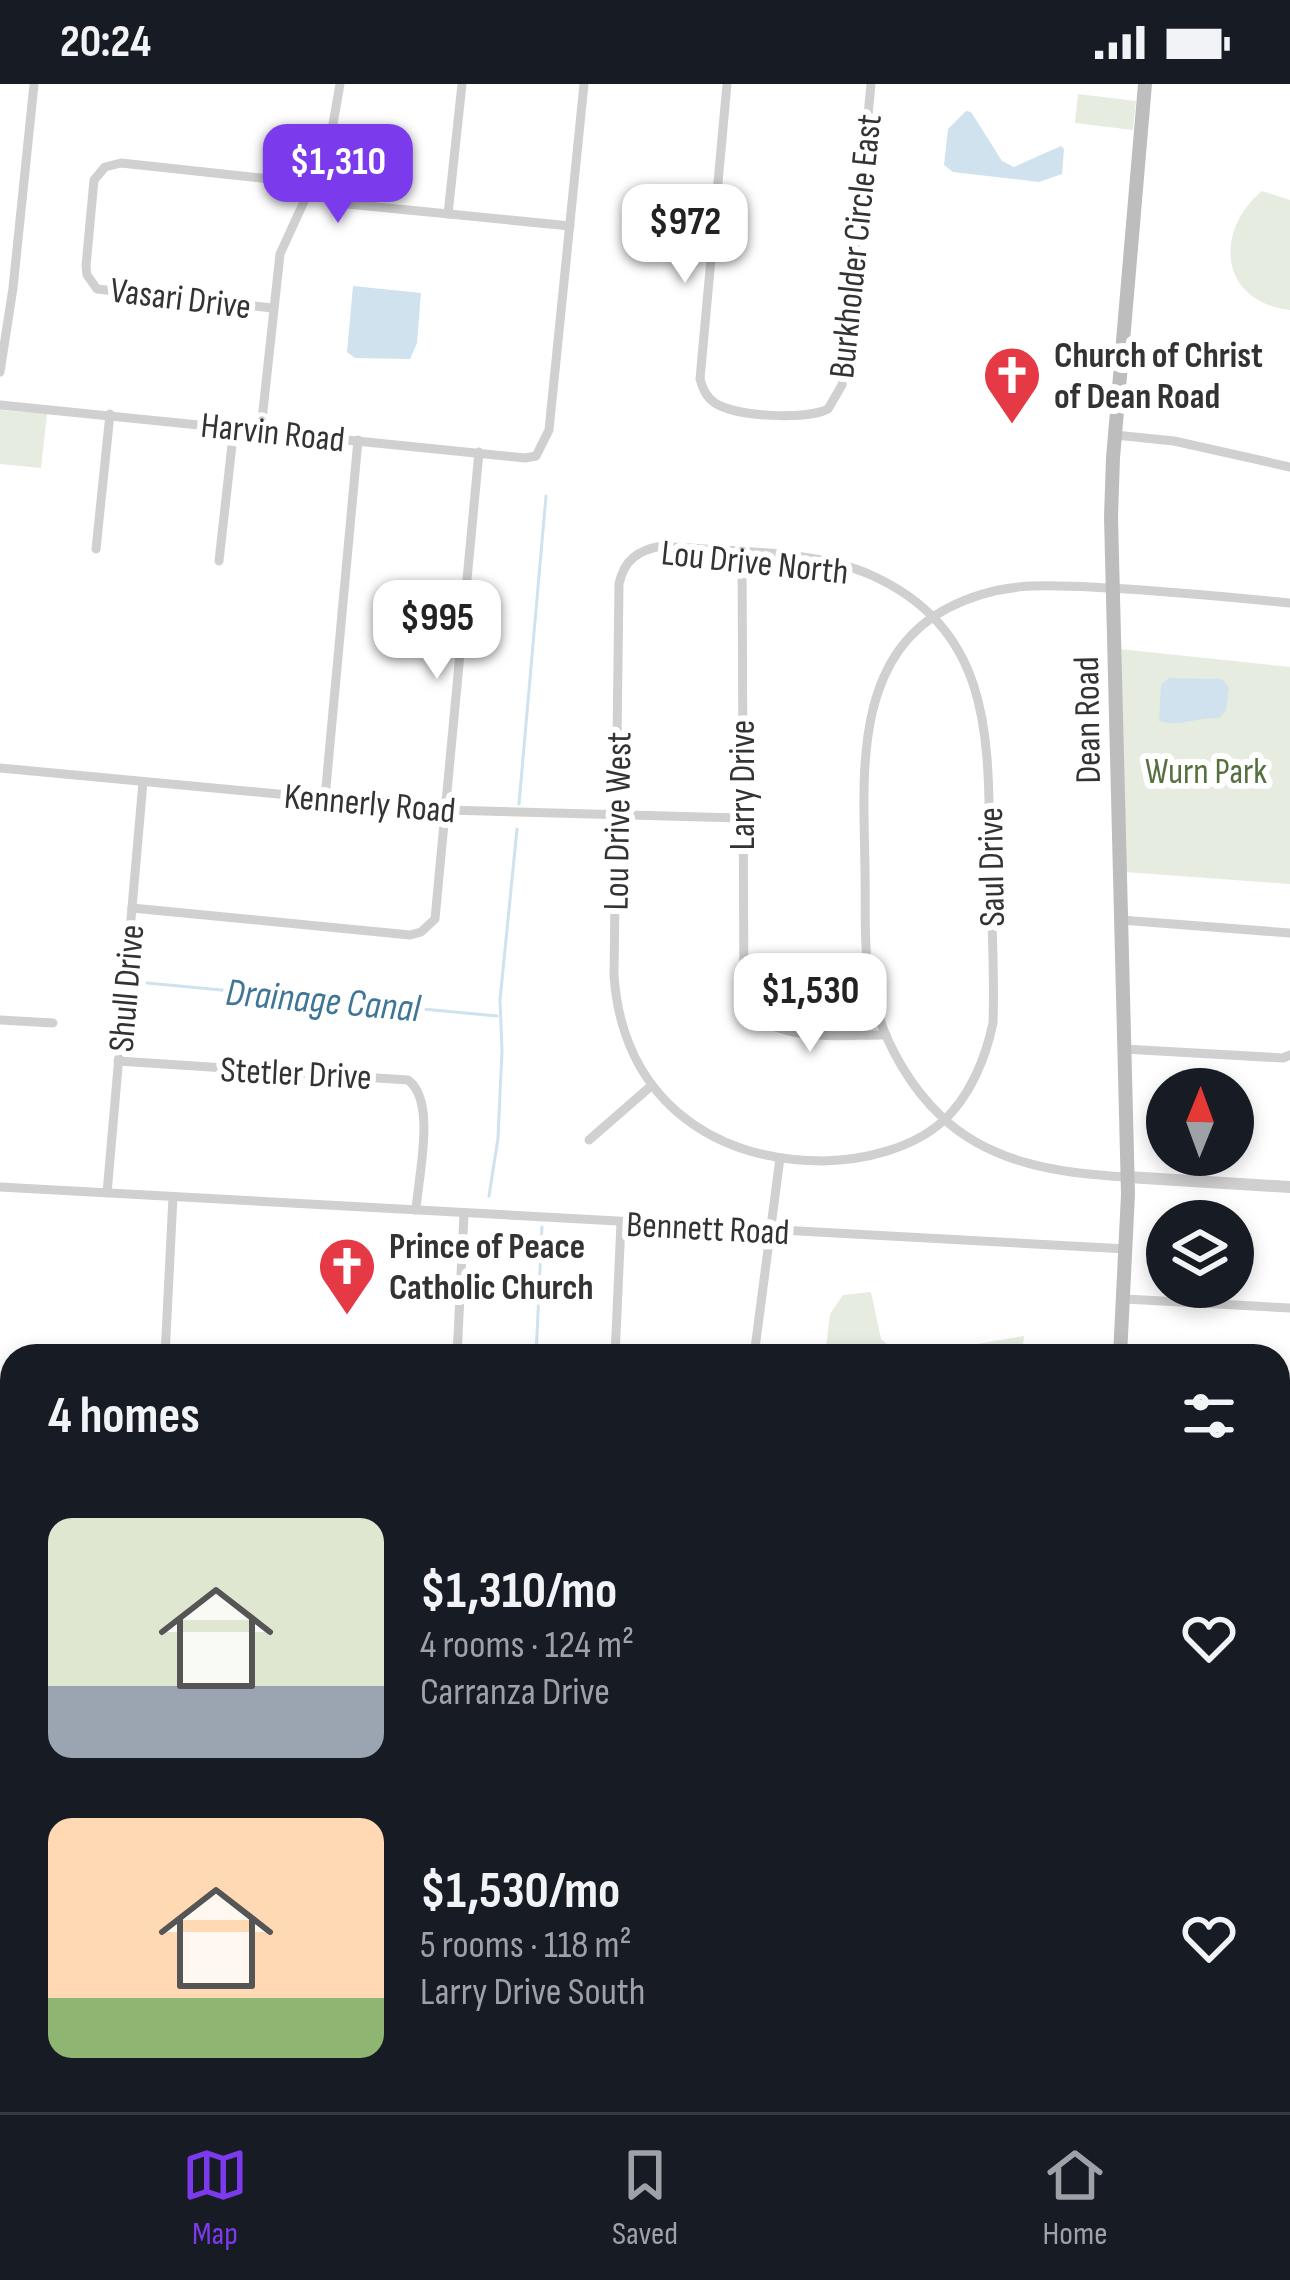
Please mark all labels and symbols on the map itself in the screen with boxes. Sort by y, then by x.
street label: Burkholder Circle East [821,112,892,380]
pin: $1,310 [240,124,436,226]
pin: $972 [614,184,756,286]
street label: Vasari Drive [108,270,253,329]
place label: Church of Christ of Dean Road [1054,335,1263,419]
church icon: Church of Christ of Dean Road [981,344,1043,426]
street label: Harvin Road [199,405,347,462]
street label: Lou Drive North [659,532,850,595]
pin: $995 [366,580,508,682]
street label: Dean Road [1066,656,1111,784]
street label: Larry Drive [722,720,765,850]
street label: Lou Drive West [595,731,642,911]
park label: Wurn Park [1145,751,1267,794]
street label: Kennerly Road [282,776,457,833]
street label: Saul Drive [970,807,1015,927]
street label: Shull Drive [101,923,154,1054]
pin: $1,530 [712,953,908,1055]
water label: Drainage Canal [224,970,423,1033]
street label: Stetler Drive [219,1049,373,1100]
north arrow [1146,1068,1254,1176]
street label: Bennett Road [625,1204,791,1255]
place label: Prince of Peace Catholic Church [389,1226,594,1310]
church icon: Prince of Peace Catholic Church [316,1235,378,1317]

